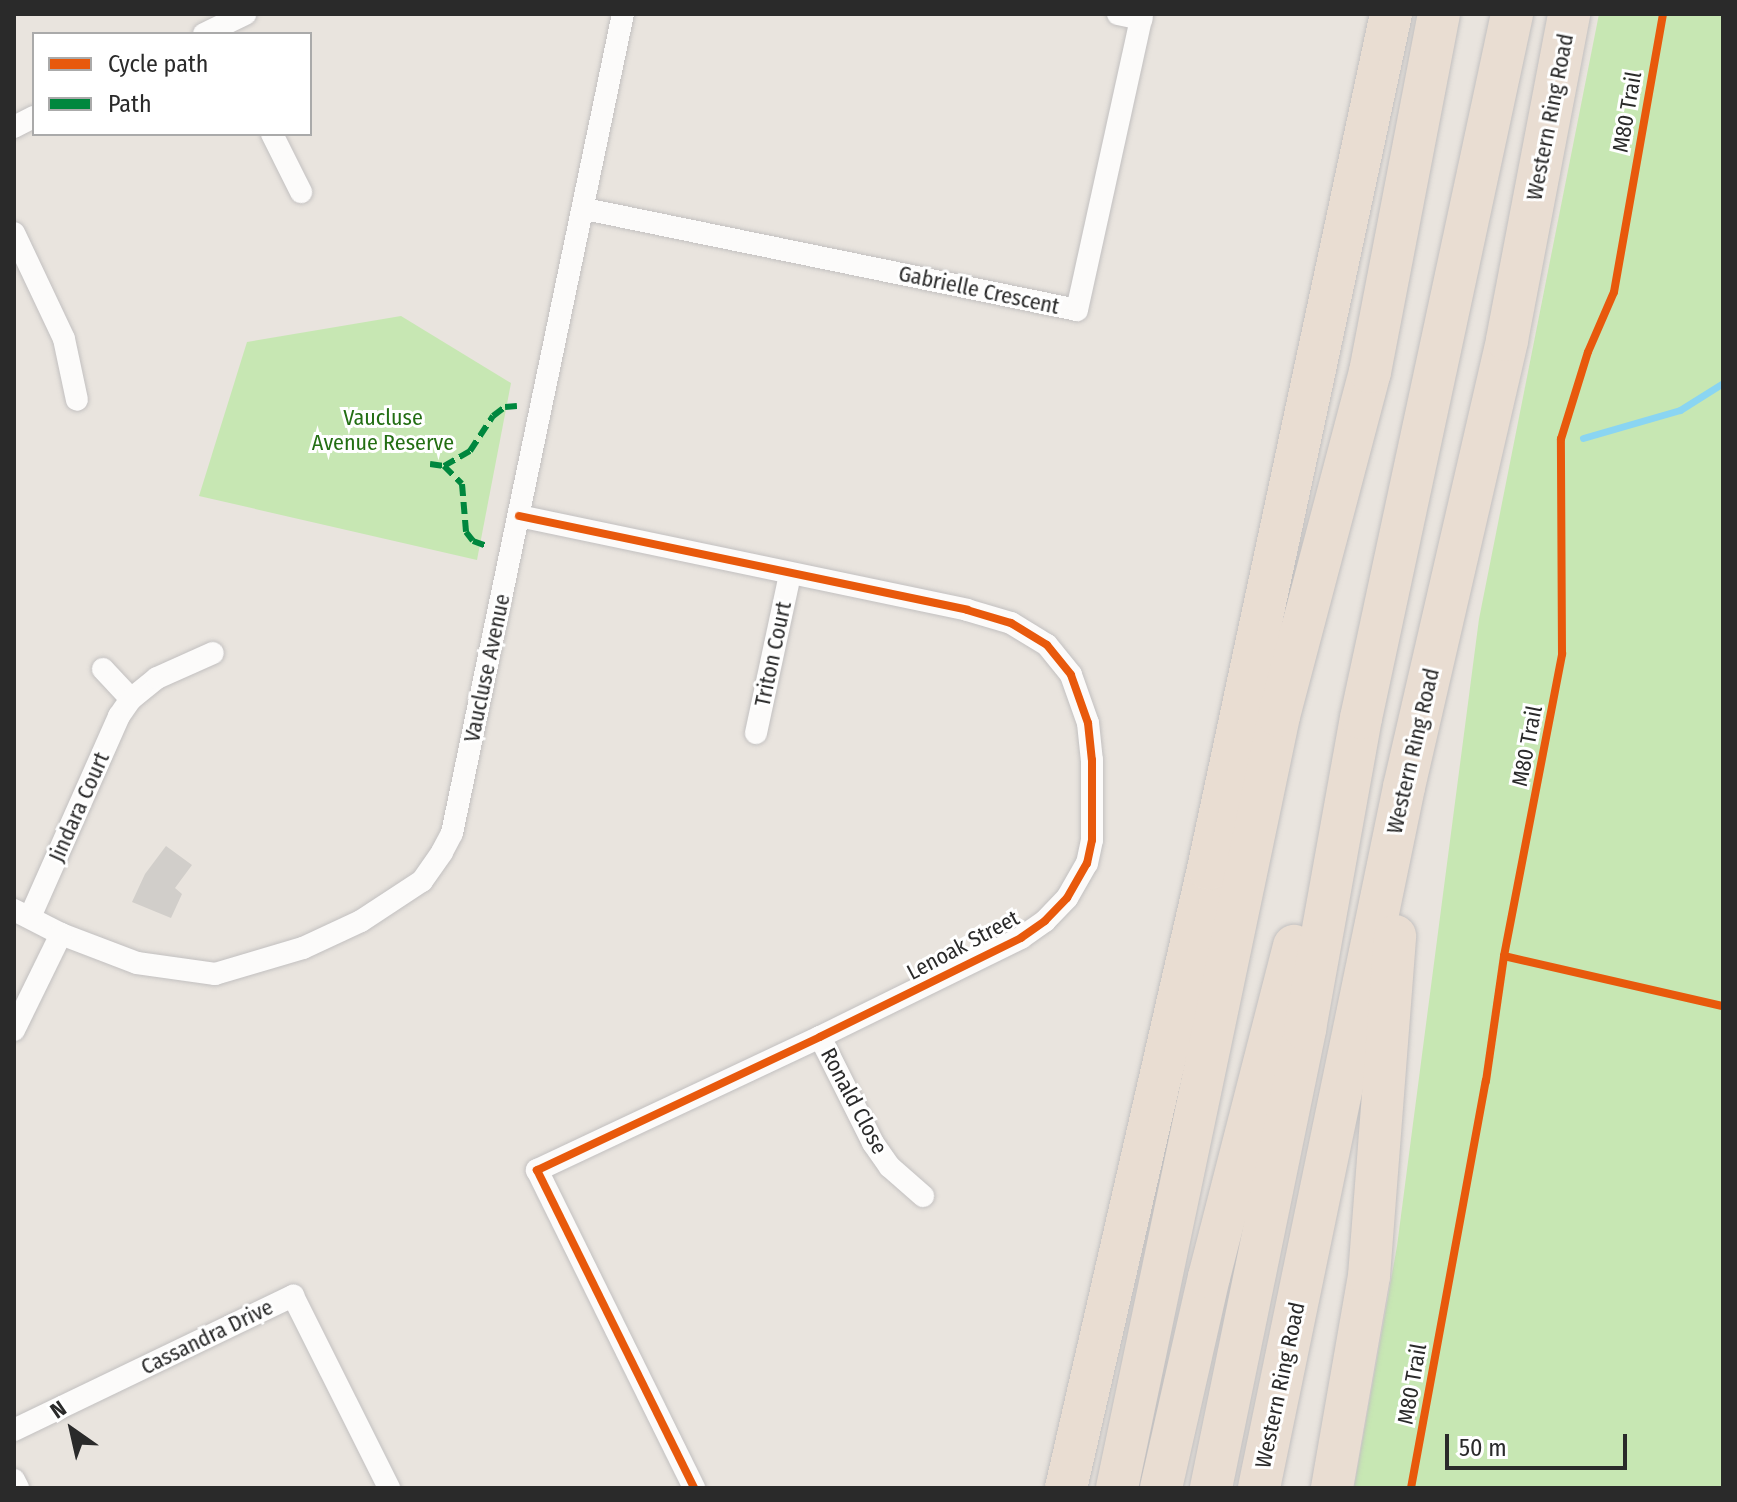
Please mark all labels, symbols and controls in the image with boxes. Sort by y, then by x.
legend [32,32,312,136]
street label: Western Ring Road [1521,32,1579,202]
text: Cycle path [108,50,208,78]
street label: M80 Trail [1607,69,1647,155]
text: Path [108,90,152,118]
street label: Gabrielle Crescent [896,260,1062,320]
park label: Vaucluse Avenue Reserve [312,404,454,456]
street label: Vaucluse Avenue [458,591,516,745]
street label: Triton Court [749,599,797,709]
street label: Western Ring Road [1381,666,1445,836]
street label: M80 Trail [1506,703,1548,789]
street label: Jindara Court [43,748,115,866]
street label: Lenoak Street [902,904,1024,986]
street label: Ronald Close [815,1043,893,1159]
street label: Cassandra Drive [137,1294,277,1380]
street label: Western Ring Road [1250,1300,1310,1470]
street label: M80 Trail [1392,1341,1432,1427]
north arrow [32,1390,112,1470]
text: N [45,1395,71,1425]
scale bar [1449,1418,1631,1468]
text: 50 m [1459,1434,1507,1462]

